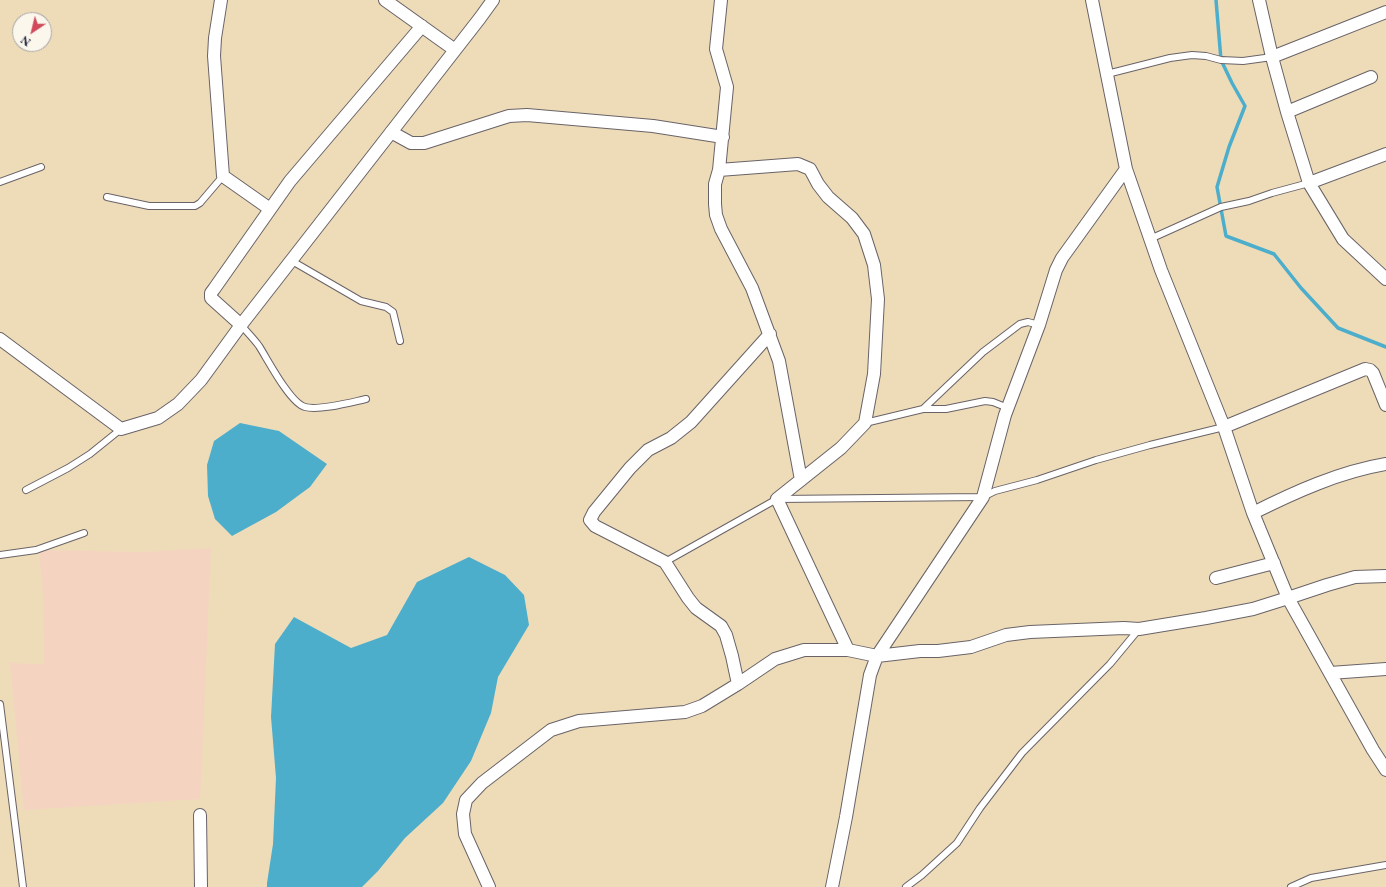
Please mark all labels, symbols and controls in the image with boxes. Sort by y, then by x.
north arrow [12,12,52,52]
text: N [18,33,33,49]

